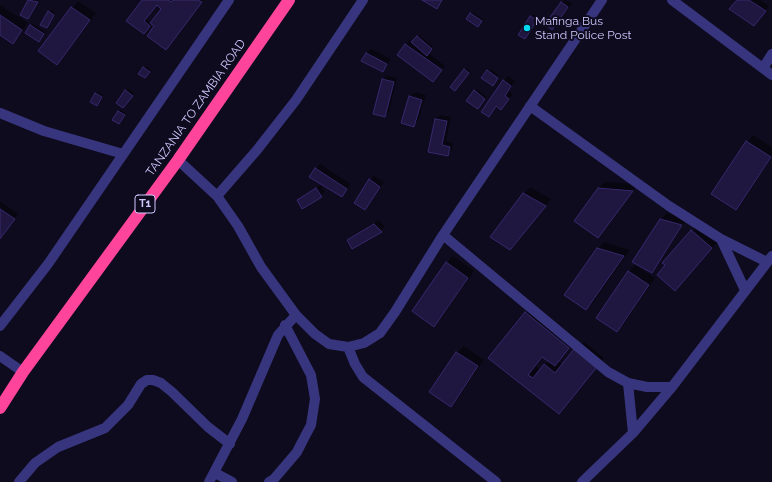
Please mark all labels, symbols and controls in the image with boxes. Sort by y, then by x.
place label: Mafinga Bus Stand Police Post [535,14,632,42]
marker: Mafinga Bus Stand Police Post [522,23,532,33]
street label: TANZANIA TO ZAMBIA ROAD [143,37,249,179]
road number: T1 [135,195,155,213]

